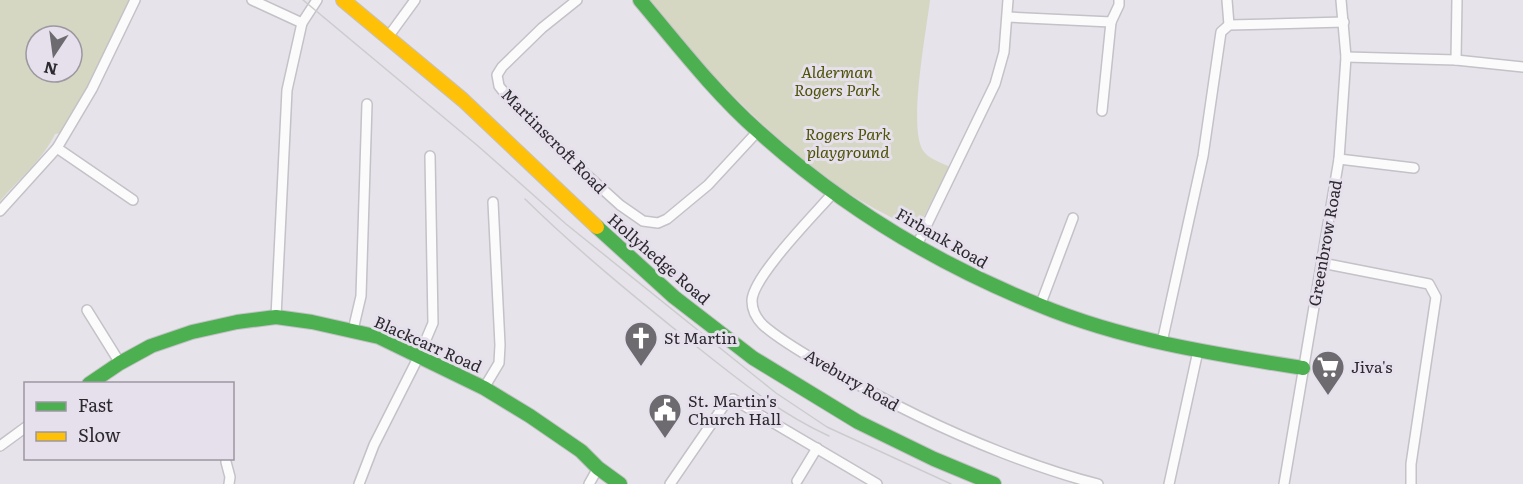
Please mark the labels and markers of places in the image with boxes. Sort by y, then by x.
church icon: St Martin [623,320,659,367]
place label: St Martin [664,325,738,349]
supermarket icon: Jiva's [1310,349,1346,396]
place label: Jiva's [1351,354,1392,378]
place label: St. Martin's Church Hall [688,388,781,430]
public building icon: St. Martin's Church Hall [647,392,683,439]

